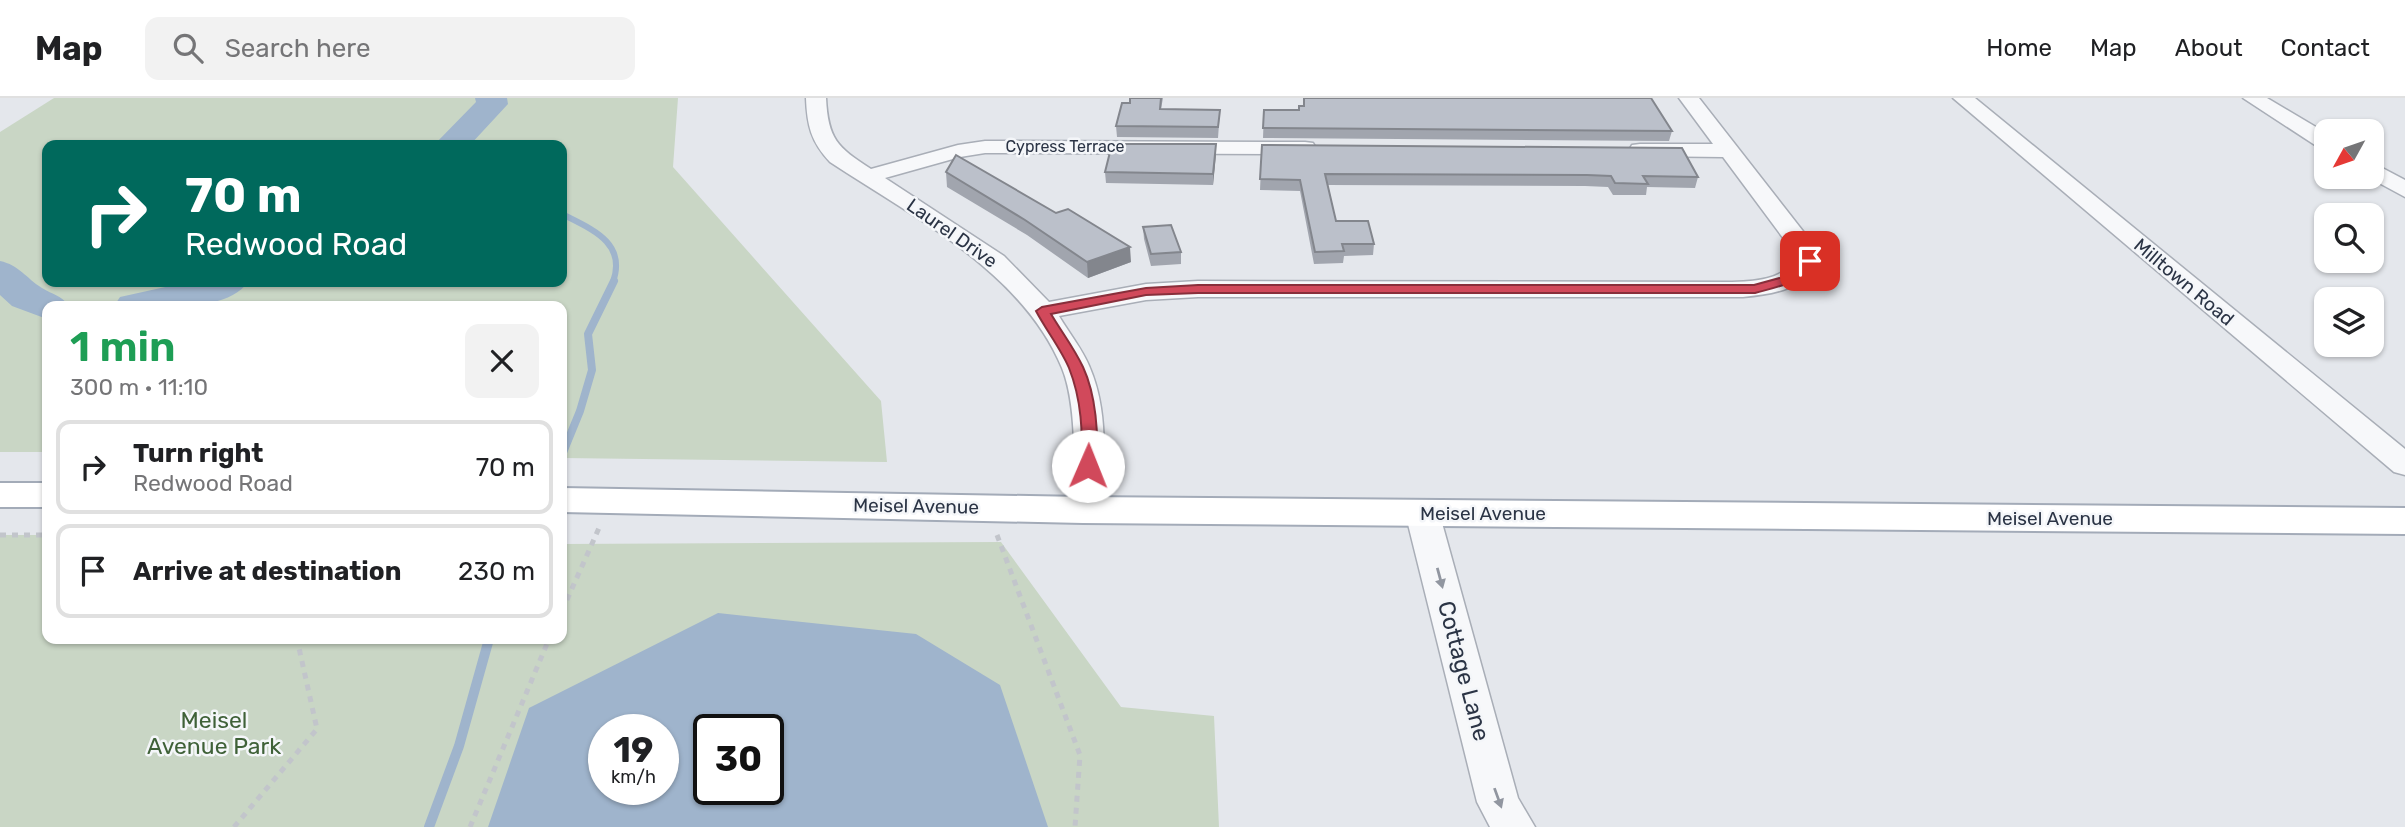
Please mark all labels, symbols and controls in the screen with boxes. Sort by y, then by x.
search box [145,17,635,80]
text: Map [35,29,103,68]
icon: search [169,29,207,67]
text: Search here [225,33,370,64]
text: Home [1986,34,2052,62]
text: Map [2090,34,2137,62]
text: About [2175,34,2243,62]
text: Contact [2281,34,2370,62]
north arrow [2314,119,2384,189]
map controls [2314,119,2384,357]
street label: Cypress Terrace [1005,137,1125,156]
text: 70 m [185,166,302,224]
icon: right [70,168,161,259]
street label: Laurel Drive [902,193,1002,273]
button: search [2314,203,2384,273]
text: Redwood Road [185,225,407,263]
pin [1780,231,1840,291]
street label: Milltown Road [2129,234,2239,330]
icon: arrive [1791,242,1829,280]
button: layers [2314,287,2384,357]
text: 1 min [70,322,176,372]
button: close [465,324,539,398]
text: 300 m · 11:10 [70,373,208,401]
position arrow [1051,429,1125,503]
text: Turn right [133,438,263,469]
icon: right [74,448,112,486]
text: 70 m [476,452,535,483]
text: Redwood Road [133,469,293,497]
street label: Meisel Avenue [853,493,979,519]
street label: Meisel Avenue [1420,502,1546,525]
street label: Meisel Avenue [1987,507,2113,530]
icon: arrive [74,552,112,590]
text: Arrive at destination [133,556,401,587]
text: 230 m [458,556,535,587]
one-way arrow [1435,567,1446,589]
street label: Cottage Lane [1432,598,1496,744]
park label: Meisel Avenue Park [147,706,281,760]
speed limit sign: 30 [693,714,784,805]
text: 19 [614,729,653,771]
text: km/h [611,766,656,788]
one-way arrow [1493,787,1504,808]

